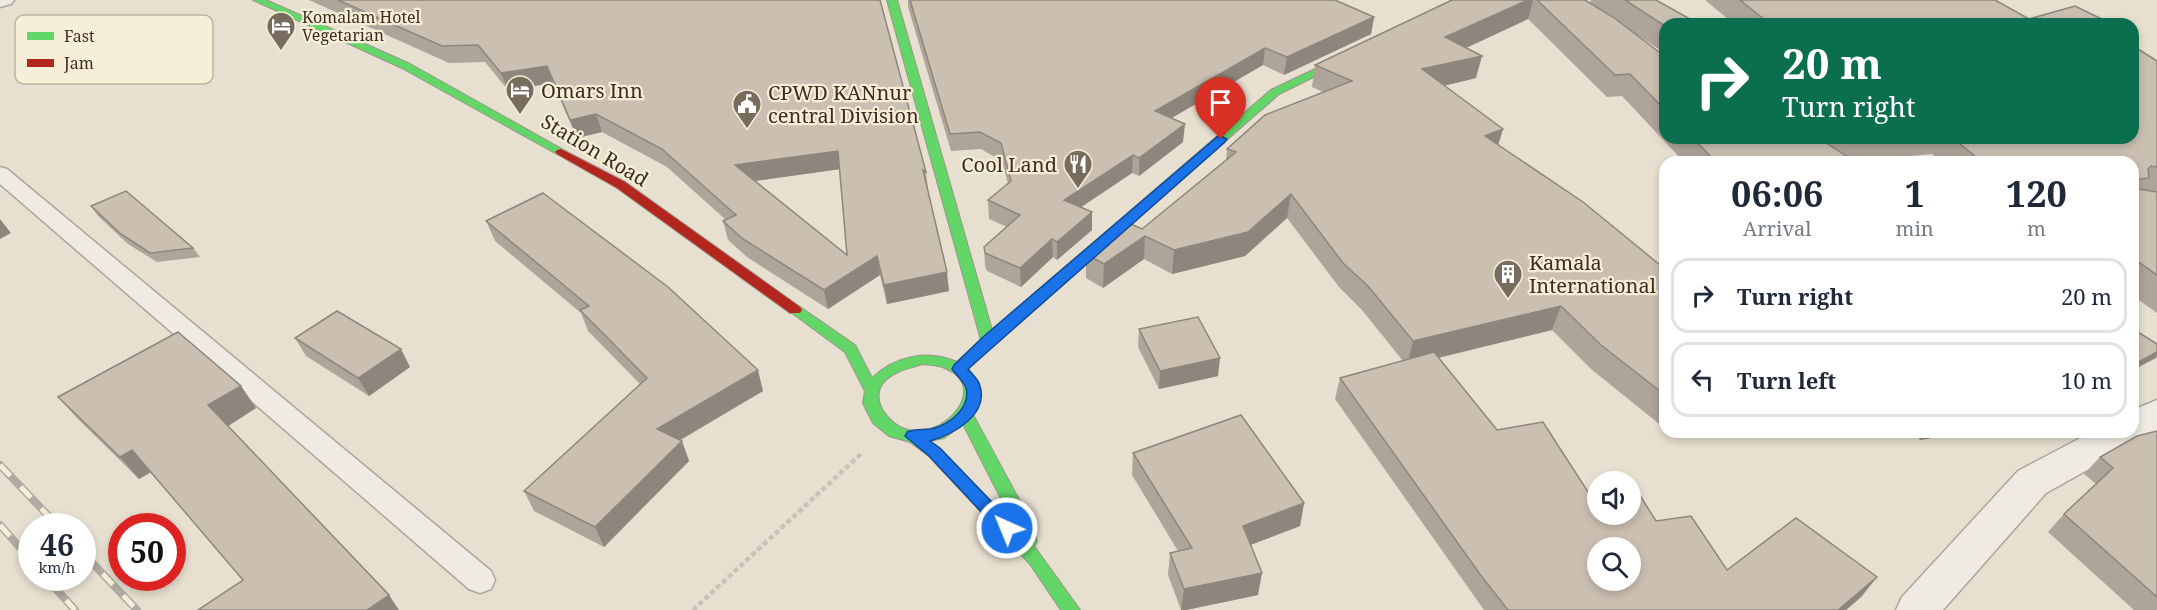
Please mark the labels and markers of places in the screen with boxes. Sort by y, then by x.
place label: Komalam Hotel Vegetarian [302,6,421,46]
hotel icon: Komalam Hotel Vegetarian [265,10,297,52]
hotel icon: Omars Inn [504,74,536,116]
place label: Omars Inn [541,77,643,104]
pin [1195,77,1246,139]
place label: CPWD KANnur central Division [768,79,919,129]
public building icon: CPWD KANnur central Division [731,88,763,130]
restaurant icon: Cool Land [1062,148,1094,190]
place label: Cool Land [961,151,1057,178]
place label: Kamala International [1529,249,1656,299]
building icon: Kamala International [1492,258,1524,300]

